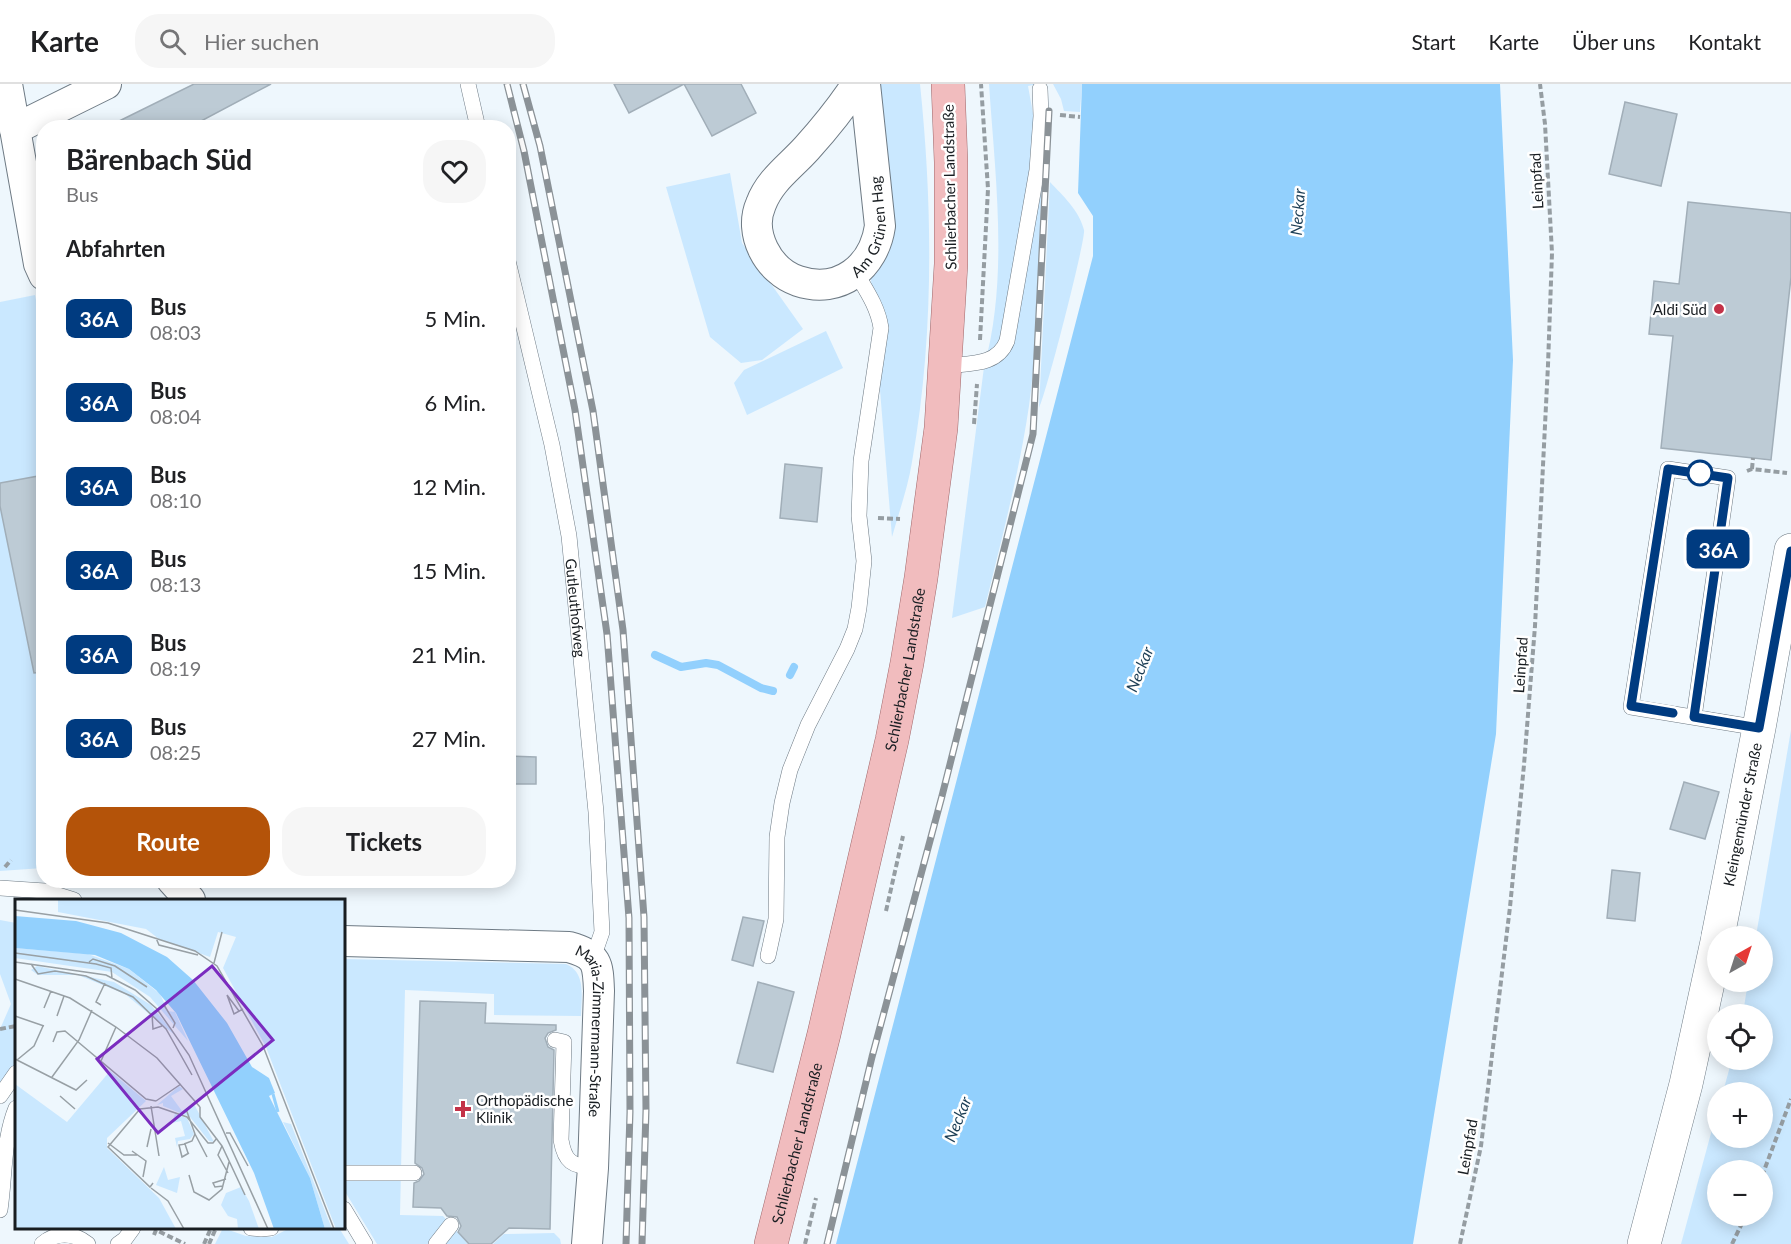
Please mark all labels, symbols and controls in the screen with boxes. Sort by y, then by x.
search box [135,14,555,68]
text: Karte [30,24,99,58]
icon: search [156,25,189,58]
text: Hier suchen [204,28,319,55]
text: Start [1411,29,1456,54]
text: Karte [1489,29,1539,54]
text: Über uns [1572,29,1655,54]
text: Kontakt [1688,29,1761,54]
street label: Schlierbacher Landstraße [939,104,959,270]
button: heart [423,140,486,203]
text: Bärenbach Süd [66,142,252,176]
street label: Leinpfad [1526,152,1546,210]
street label: Am Grünen Hag [847,175,889,281]
text: Bus [66,182,99,206]
water label: Neckar [1286,187,1308,236]
text: Abfahrten [66,235,165,262]
text: Bus [150,293,186,320]
place label: Aldi Süd [1653,300,1707,318]
marker: Aldi Süd [1712,302,1726,316]
text: 5 Min. [425,305,486,332]
text: 36A [80,306,118,331]
text: 08:03 [150,320,201,344]
text: Bus [150,377,186,404]
text: 6 Min. [425,389,486,416]
text: 36A [80,390,118,415]
text: 08:04 [150,404,201,428]
unlabelled marker [1687,460,1713,486]
text: Bus [150,461,186,488]
text: 12 Min. [412,473,486,500]
text: 36A [80,474,118,499]
text: 08:10 [150,488,201,512]
line badge: 36A [1684,530,1752,568]
text: 36A [1699,537,1737,562]
text: Bus [150,545,186,572]
text: 15 Min. [412,557,486,584]
text: 36A [80,558,118,583]
street label: Gutleuthofweg [562,558,590,658]
text: 08:13 [150,572,201,596]
street label: Schlierbacher Landstraße [881,586,928,753]
text: Bus [150,629,186,656]
street label: Leinpfad [1509,636,1531,694]
text: 21 Min. [412,641,486,668]
text: 36A [80,642,118,667]
water label: Neckar [1121,643,1157,694]
text: 08:19 [150,656,201,680]
text: Bus [150,713,186,740]
text: 27 Min. [412,725,486,752]
text: 36A [80,726,118,751]
text: 08:25 [150,740,201,764]
street label: Kleingemünder Straße [1719,741,1765,888]
button: Route [66,807,270,876]
button: Tickets [282,807,486,876]
inset map [15,899,345,1229]
north arrow [1707,926,1773,992]
map controls [1707,926,1773,1226]
street label: Maria-Zimmermann-Straße [573,941,608,1118]
button: locate [1707,1004,1773,1070]
street label: Schlierbacher Landstraße [767,1060,825,1226]
button: + [1707,1082,1773,1148]
place label: Orthopädische Klinik [476,1091,573,1126]
water label: Neckar [939,1093,975,1144]
marker: Orthopädische Klinik [454,1100,472,1118]
street label: Leinpfad [1453,1118,1481,1176]
button: − [1707,1160,1773,1226]

